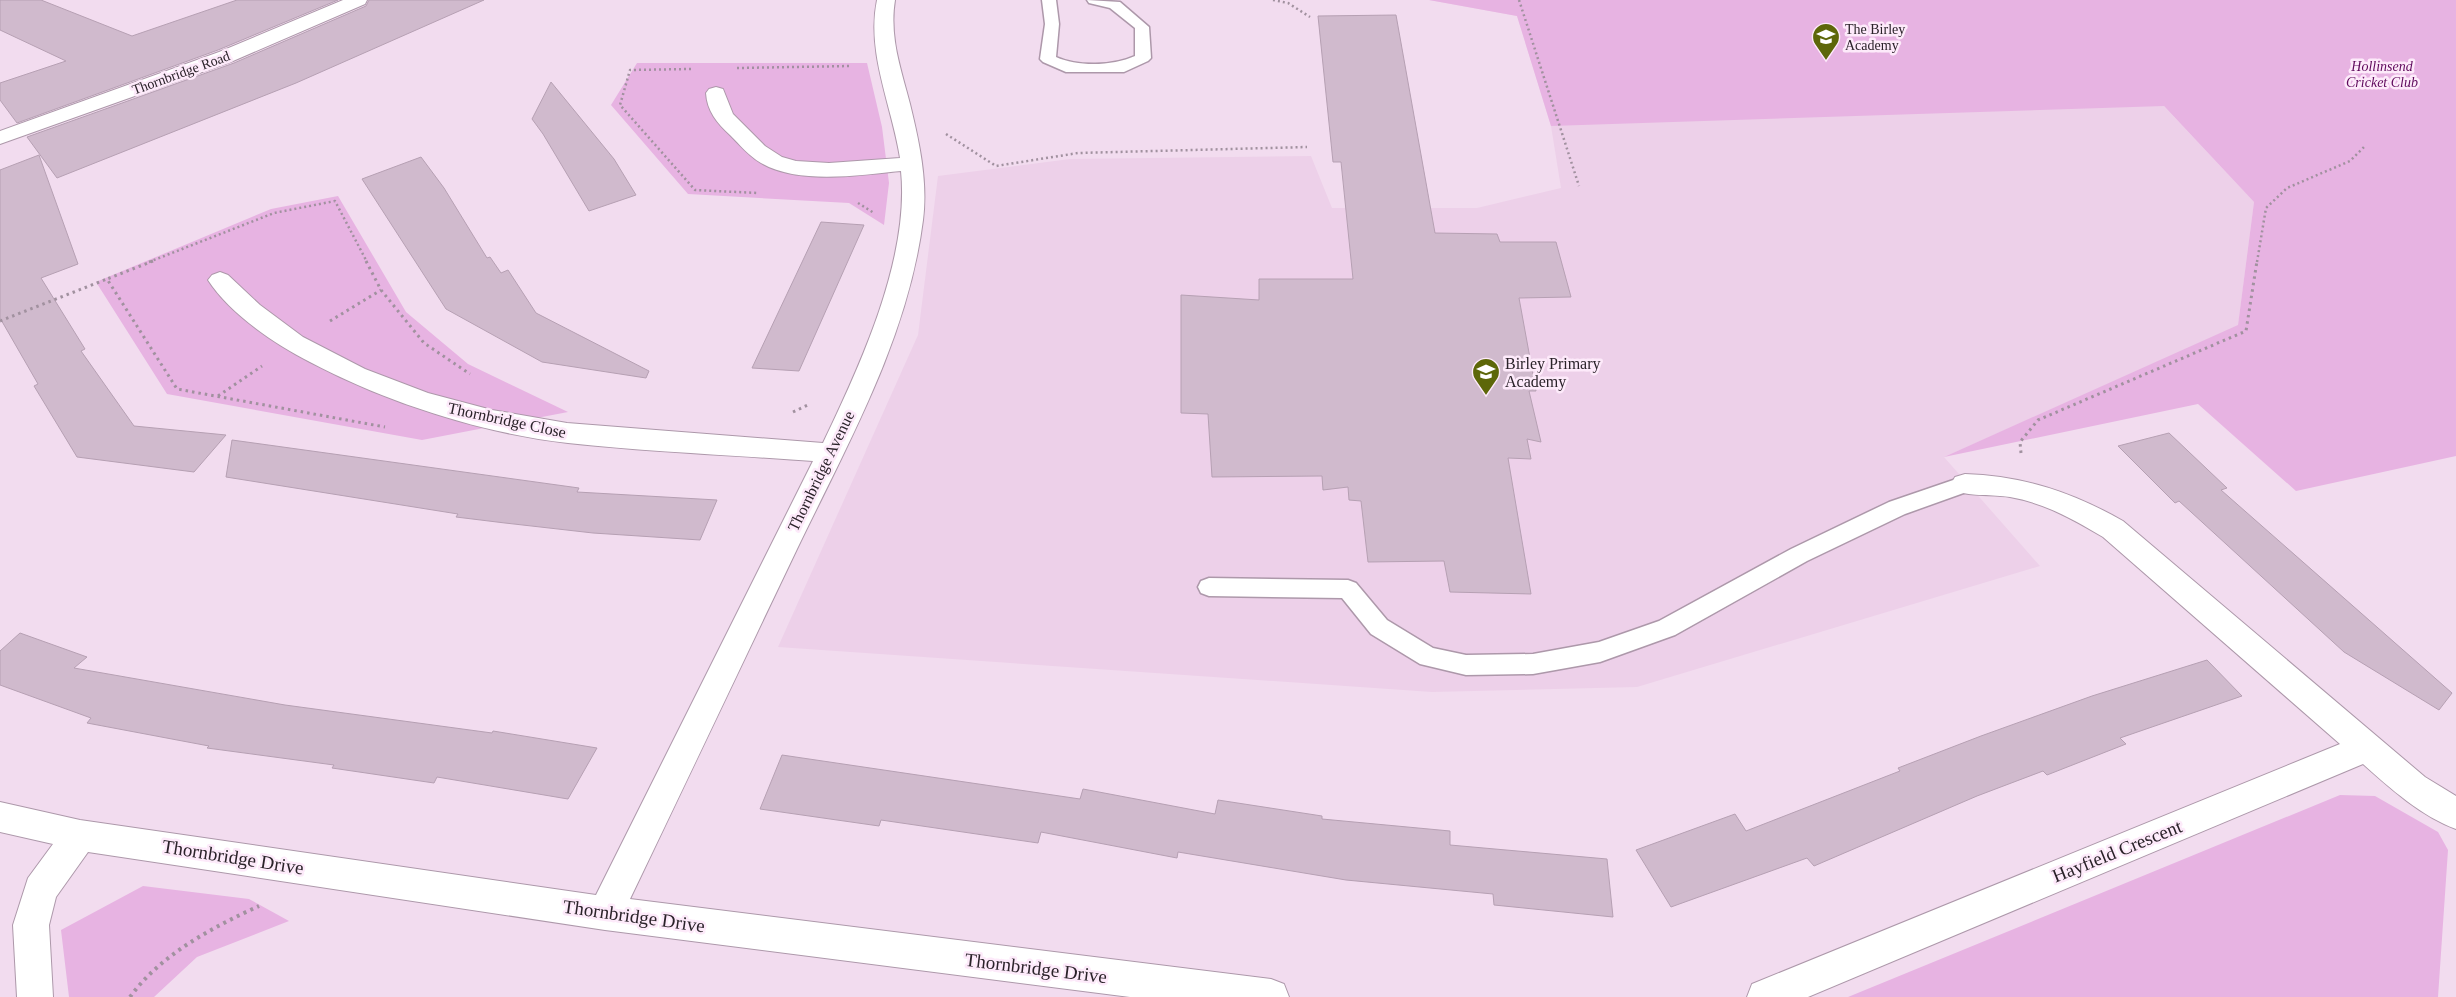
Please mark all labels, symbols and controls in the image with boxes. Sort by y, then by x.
school or university icon: The Birley Academy [1811,22,1841,61]
place label: The Birley Academy [1845,22,1905,53]
street label: Thornbridge Road [130,48,232,98]
park label: Hollinsend Cricket Club [2346,59,2418,90]
place label: Birley Primary Academy [1505,355,1601,391]
school or university icon: Birley Primary Academy [1471,357,1501,396]
street label: Thornbridge Close [446,399,568,442]
street label: Thornbridge Avenue [784,408,858,534]
street label: Hayfield Crescent [2049,815,2185,887]
street label: Thornbridge Drive [161,835,305,879]
street label: Thornbridge Drive [562,896,706,936]
street label: Thornbridge Drive [964,949,1108,987]

